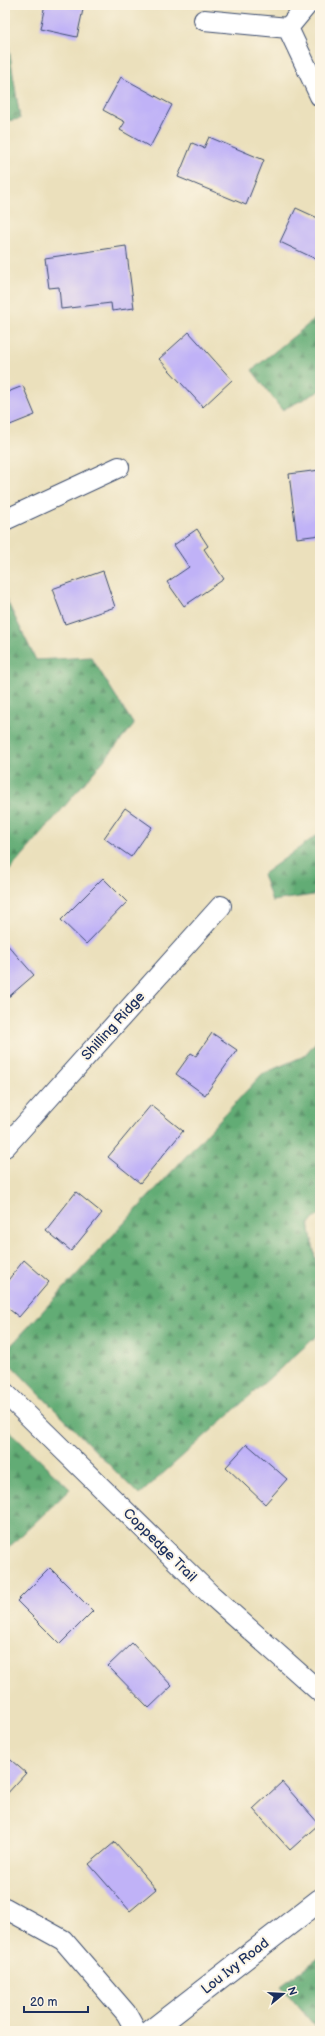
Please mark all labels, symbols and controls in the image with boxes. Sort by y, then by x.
street label: Shilling Ridge [78,988,148,1064]
street label: Coppedge Trail [120,1505,200,1585]
street label: Lou Ivy Road [198,1934,272,1998]
north arrow [263,1974,303,2014]
text: N [285,1985,299,1997]
scale bar [24,1988,88,2014]
text: 20 m [30,1995,57,2010]

